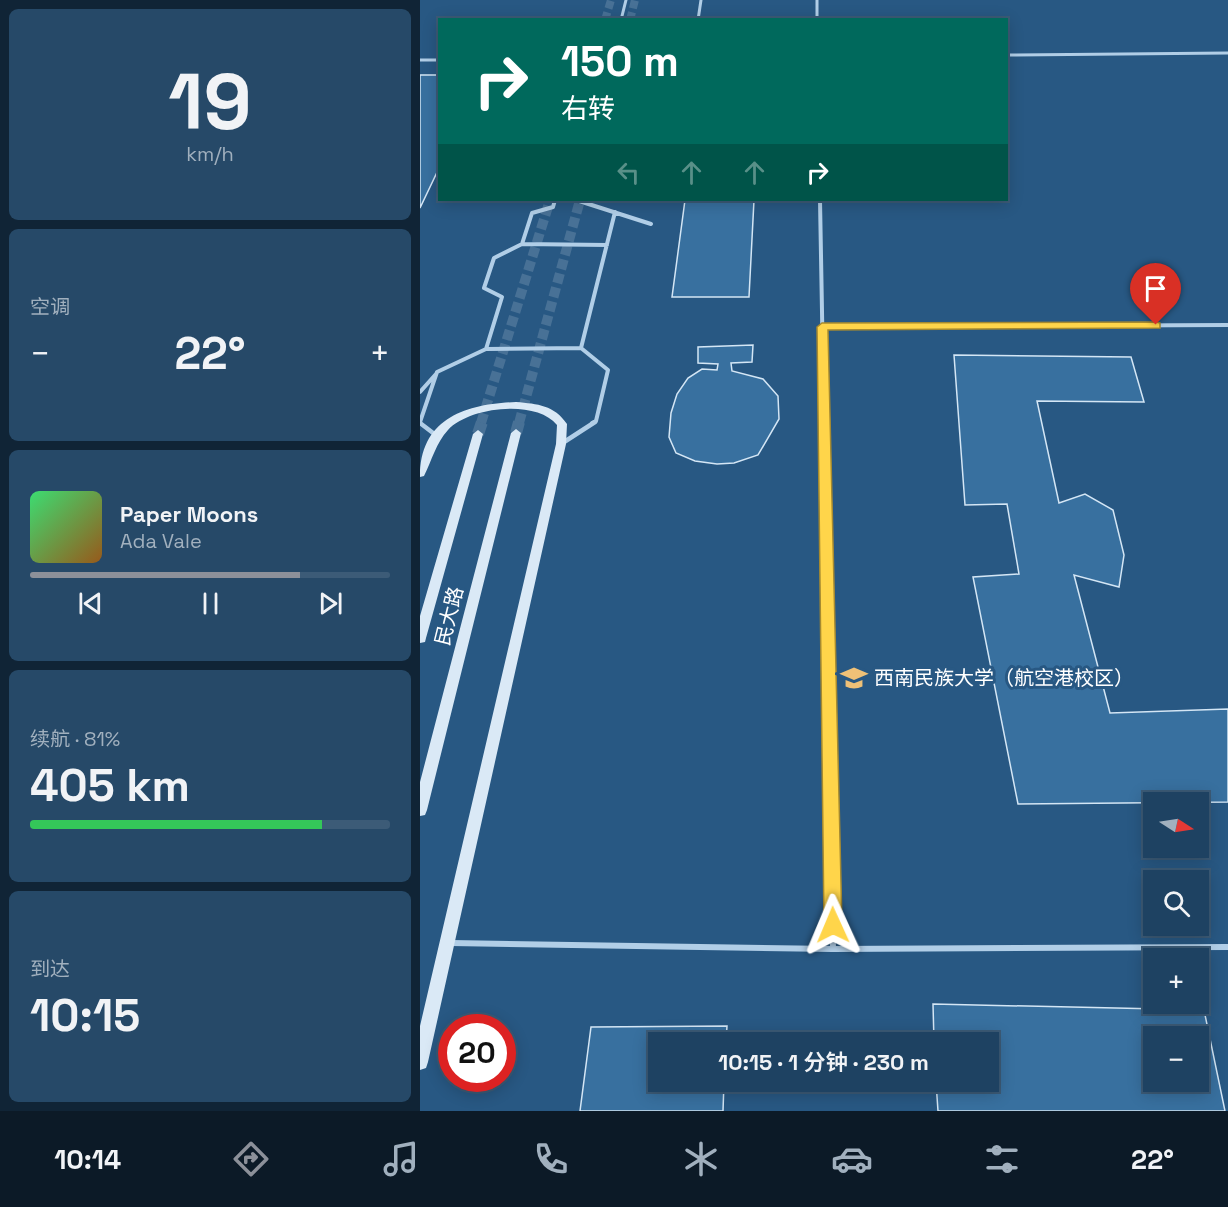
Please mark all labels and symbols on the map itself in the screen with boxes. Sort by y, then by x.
pin [1130,263,1181,325]
street label: 民大路 [429,584,469,648]
school or university icon: 西南民族大学（航空港校区） [839,663,869,693]
place label: 西南民族大学（航空港校区） [874,665,1134,691]
north arrow [1143,792,1209,858]
position arrow [801,893,865,957]
speed limit sign: 20 [438,1014,516,1092]

